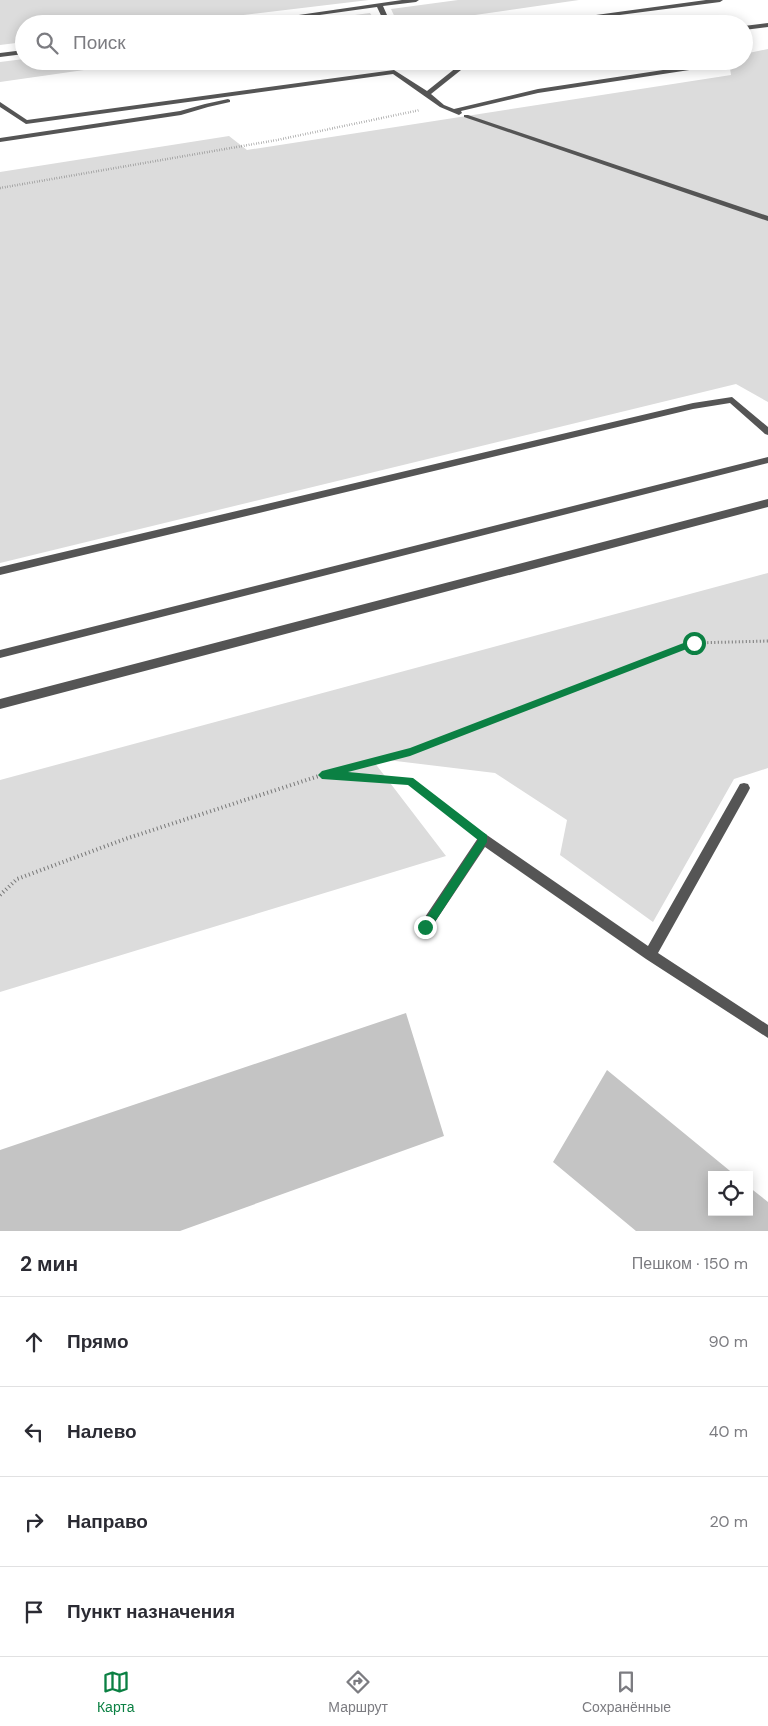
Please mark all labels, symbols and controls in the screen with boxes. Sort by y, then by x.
search box [15,15,753,70]
icon: search [33,29,61,57]
text: Поиск [73,30,126,55]
route start [683,632,706,655]
route end [414,916,437,939]
map controls [708,1171,753,1216]
button: locate [708,1171,753,1216]
text: 2 мин [20,1250,78,1278]
text: Пешком · 150 m [632,1253,748,1274]
icon: ahead [20,1328,48,1356]
text: Прямо [67,1329,129,1354]
text: 90 m [708,1331,748,1352]
icon: left [20,1418,48,1446]
text: Налево [67,1419,137,1444]
text: 40 m [709,1421,748,1442]
icon: right [20,1508,48,1536]
text: Направо [67,1509,148,1534]
text: 20 m [709,1511,748,1532]
icon: arrive [20,1598,48,1626]
text: Пункт назначения [67,1599,235,1624]
tab: Карта [97,1668,134,1716]
tab: Маршрут [328,1668,388,1716]
tab: Сохранённые [582,1668,671,1716]

